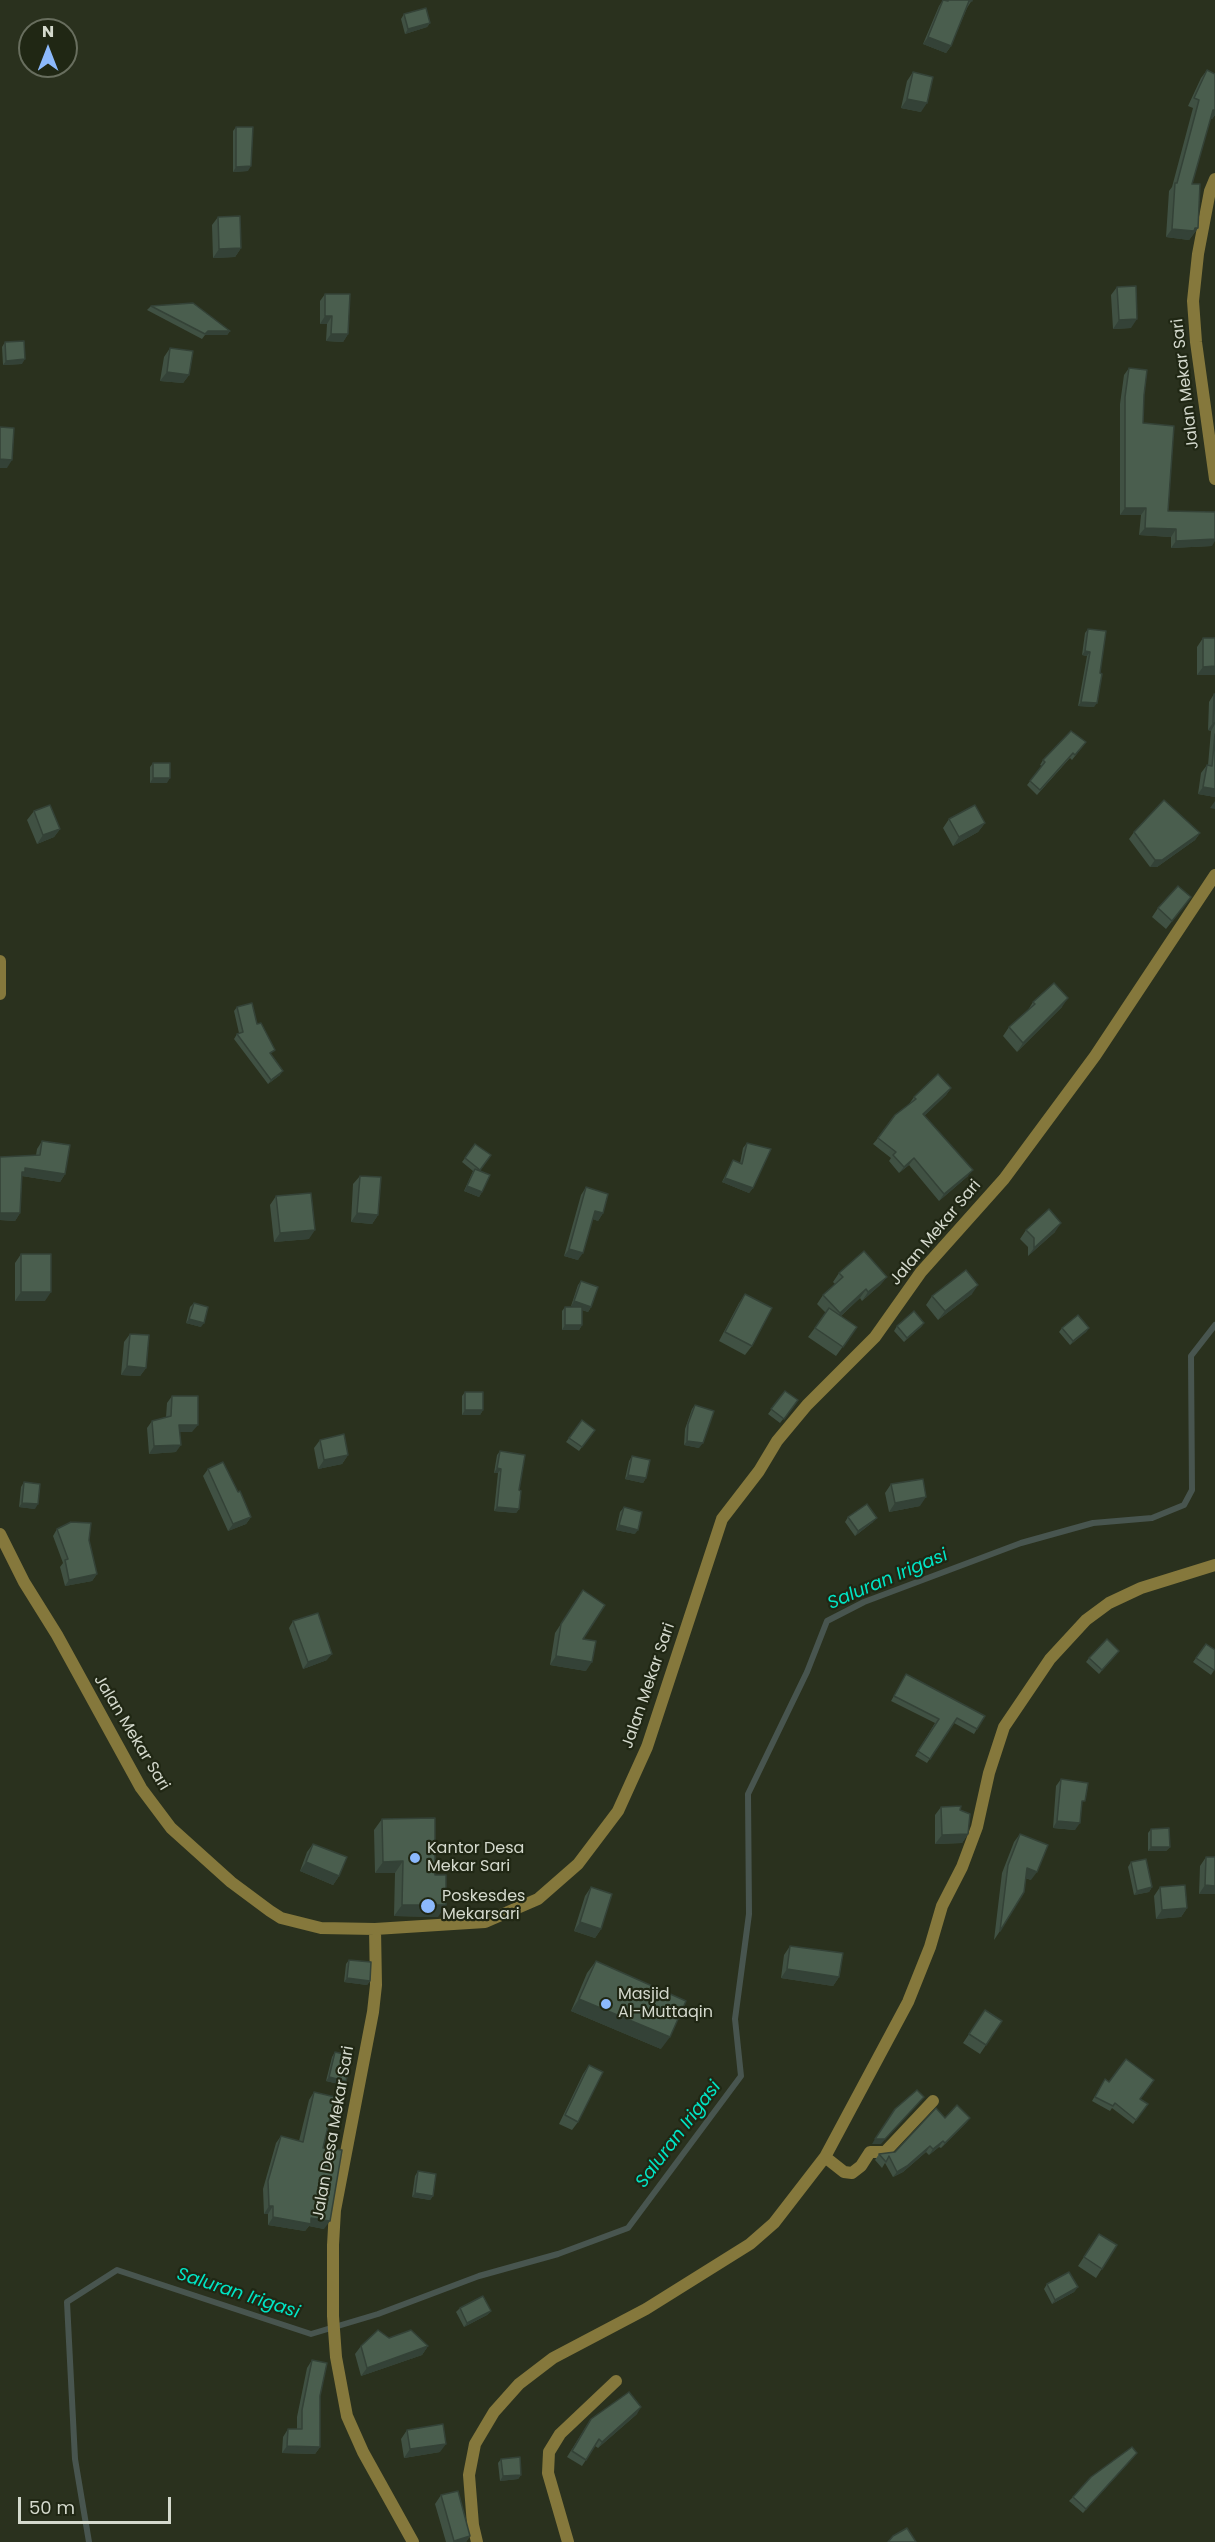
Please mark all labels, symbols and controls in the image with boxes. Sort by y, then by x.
north arrow [18,18,78,78]
text: N [42,20,54,43]
street label: Jalan Mekar Sari [1168,317,1204,451]
street label: Jalan Mekar Sari [886,1176,986,1290]
water label: Saluran Irigasi [825,1545,951,1615]
street label: Jalan Mekar Sari [618,1621,680,1751]
street label: Jalan Mekar Sari [89,1672,173,1794]
place label: Kantor Desa Mekar Sari [427,1839,524,1877]
marker: Kantor Desa Mekar Sari [408,1851,422,1865]
place label: Poskesdes Mekarsari [442,1887,525,1925]
marker: Poskesdes Mekarsari [419,1897,437,1915]
place label: Masjid Al-Muttaqin [618,1985,713,2023]
marker: Masjid Al-Muttaqin [599,1997,613,2011]
street label: Jalan Desa Mekar Sari [309,2045,359,2221]
water label: Saluran Irigasi [632,2077,726,2193]
water label: Saluran Irigasi [174,2264,302,2324]
scale bar [21,2485,174,2523]
text: 50 m [29,2495,75,2520]

